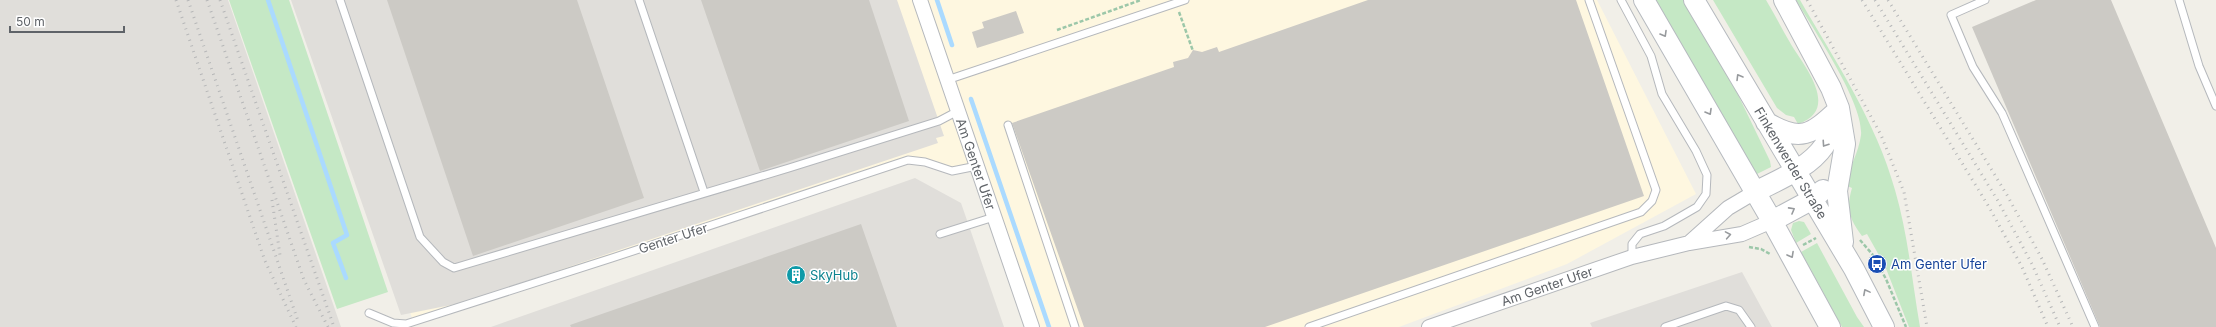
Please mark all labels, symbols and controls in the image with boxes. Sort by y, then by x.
scale bar [10,8,124,34]
text: 50 m [16,14,45,29]
one-way arrow [1659,30,1666,37]
one-way arrow [1737,74,1744,81]
street label: Finkenwerder Straße [1751,104,1831,222]
one-way arrow [1704,108,1711,115]
street label: Am Genter Ufer [953,116,999,212]
one-way arrow [1822,140,1830,147]
one-way arrow [1788,207,1795,214]
street label: Genter Ufer [636,219,710,257]
one-way arrow [1724,231,1731,240]
one-way arrow [1786,251,1793,258]
bus stop icon: Am Genter Ufer [1866,253,1888,275]
place label: Am Genter Ufer [1891,256,1987,272]
street label: Am Genter Ufer [1499,263,1595,309]
building icon: SkyHub [785,264,807,286]
place label: SkyHub [810,267,858,283]
one-way arrow [1864,289,1871,296]

